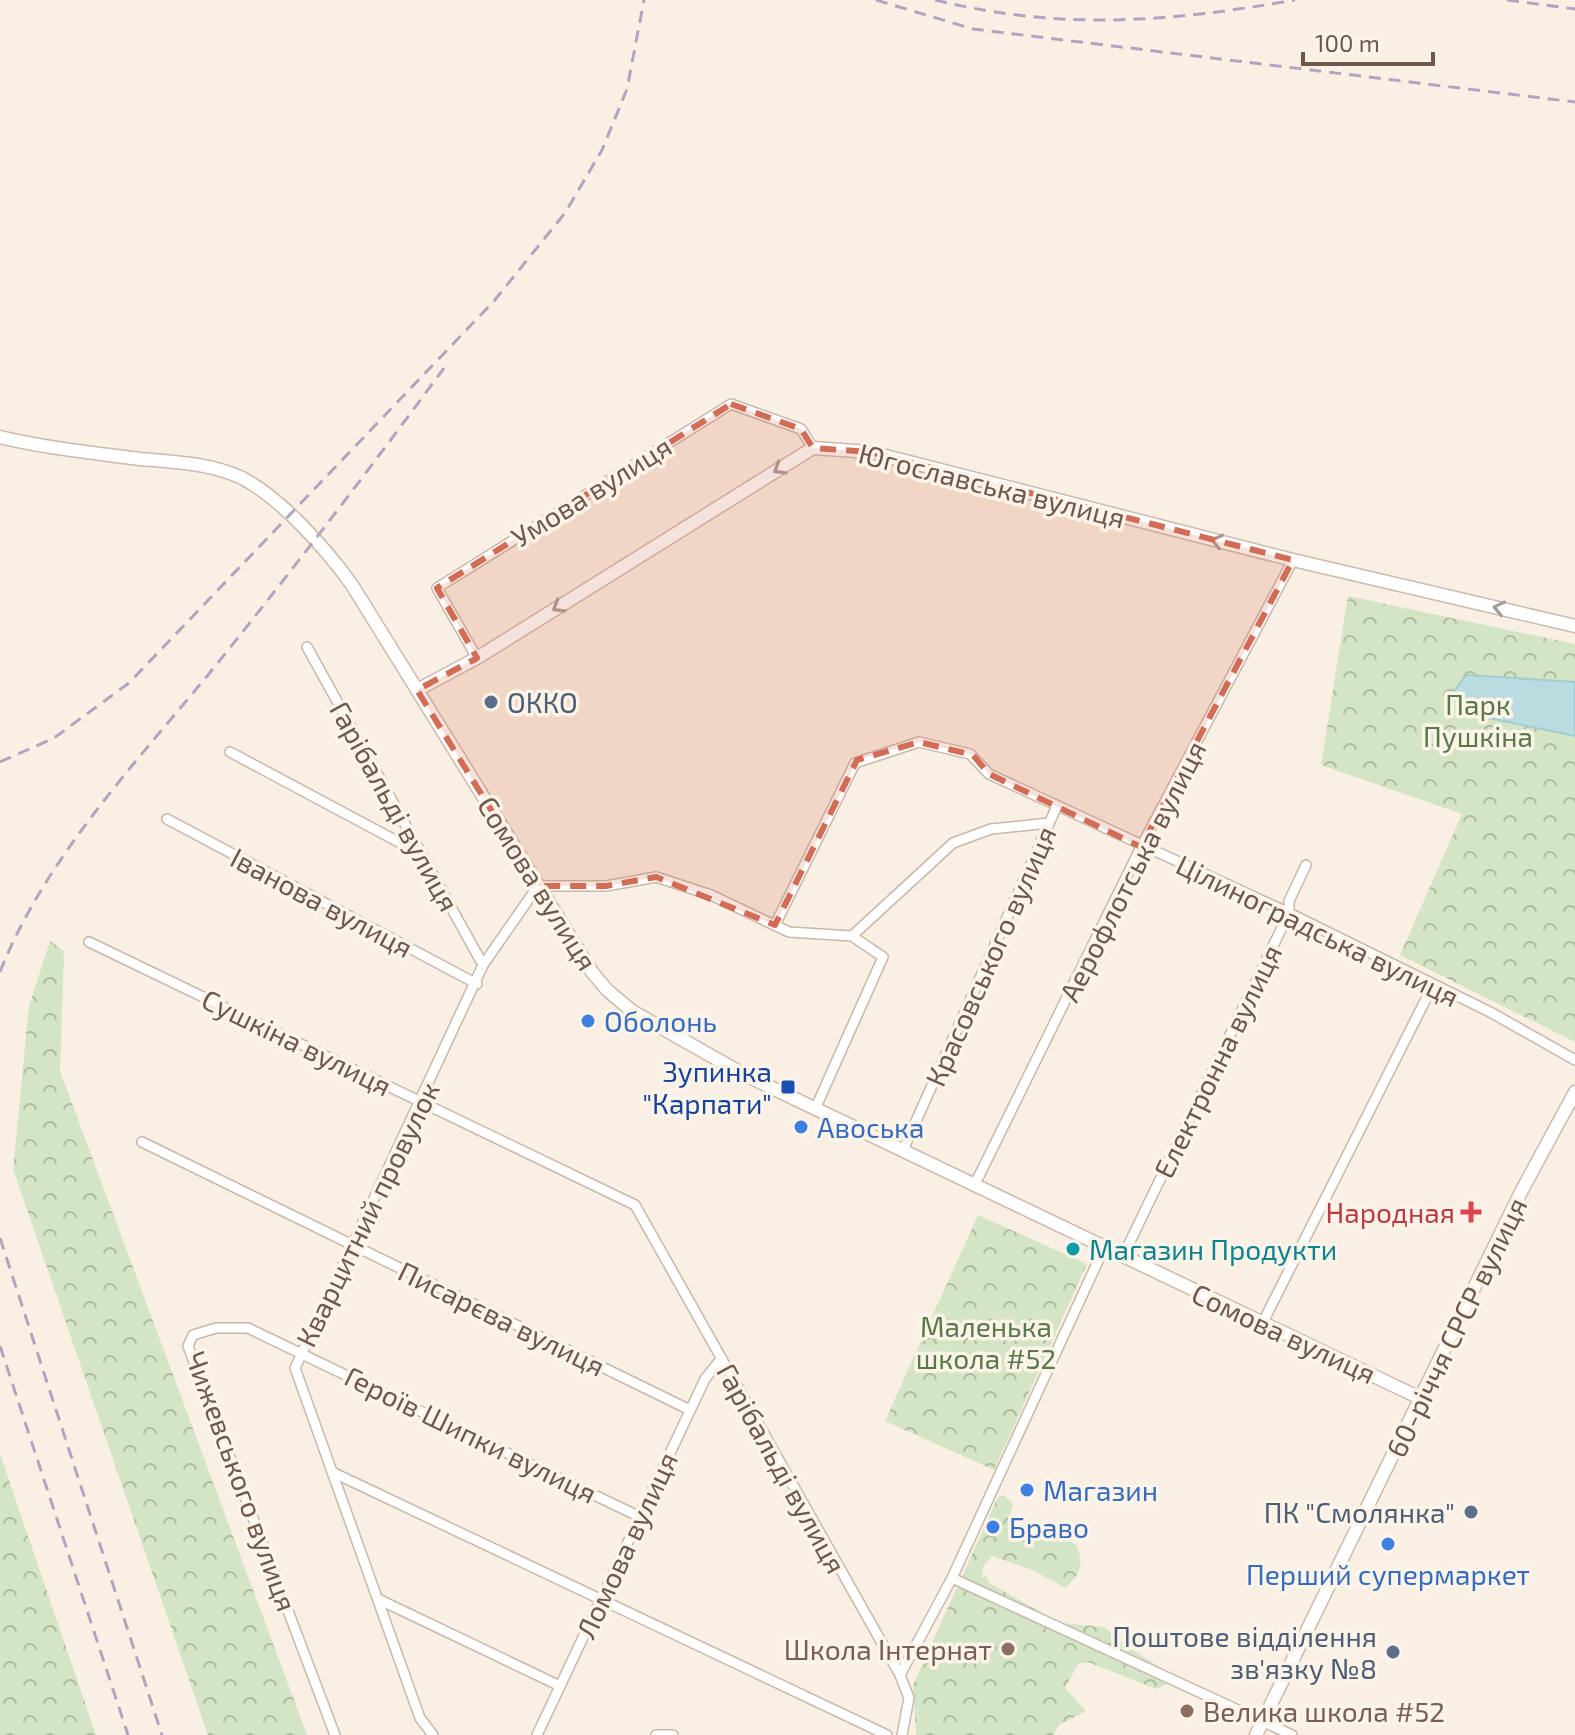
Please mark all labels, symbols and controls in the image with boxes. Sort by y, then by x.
scale bar [1303,16,1433,66]
text: 100 m [1315,28,1380,57]
street label: Умова вулиця [505,428,677,554]
street label: Югославська вулиця [855,435,1129,535]
one-way arrow [773,460,788,475]
one-way arrow [1211,533,1225,550]
one-way arrow [552,598,567,613]
one-way arrow [1493,601,1506,618]
place label: ОККО [507,685,578,719]
park label: Парк Пушкіна [1423,687,1533,753]
marker: ОККО [482,693,500,711]
street label: Гарібальді вулиця [323,695,467,917]
street label: Аерофлотська вулиця [1051,735,1213,1007]
street label: Сомова вулиця [471,790,605,976]
street label: Красовського вулиця [917,821,1063,1091]
street label: Іванова вулиця [225,840,419,964]
street label: Цілиноградська вулиця [1171,847,1465,1013]
street label: Електронна вулиця [1146,939,1288,1183]
street label: Сушкіна вулиця [197,981,397,1103]
place label: Оболонь [604,1004,717,1038]
marker: Оболонь [579,1012,597,1030]
place label: Зупинка "Карпати" [642,1054,772,1120]
street label: Кварцитний провулок [288,1076,446,1352]
marker: Зупинка "Карпати" [779,1078,797,1096]
place label: Авоська [817,1110,925,1144]
marker: Авоська [792,1118,810,1136]
street label: 60-річчя СРСР вулиця [1378,1192,1534,1462]
place label: Народная [1325,1195,1455,1229]
marker: Народная [1462,1203,1480,1221]
place label: Магазин Продукти [1089,1232,1337,1266]
marker: Магазин Продукти [1064,1240,1082,1258]
street label: Писарєва вулиця [393,1253,611,1383]
street label: Сомова вулиця [1187,1276,1381,1390]
park label: Маленька школа #52 [916,1309,1056,1375]
street label: Чижевського вулиця [179,1347,305,1615]
street label: Гарібальді вулиця [710,1357,854,1579]
street label: Героїв Шипки вулиця [340,1358,602,1510]
street label: Ломова вулиця [568,1446,684,1644]
place label: Магазин [1043,1473,1158,1507]
marker: Магазин [1018,1481,1036,1499]
place label: ПК "Смолянка" [1264,1495,1455,1529]
marker: ПК "Смолянка" [1462,1503,1480,1521]
place label: Браво [1009,1510,1089,1544]
marker: Браво [984,1518,1002,1536]
marker: Перший супермаркет [1379,1535,1397,1553]
place label: Перший супермаркет [1246,1557,1530,1591]
place label: Поштове відділення зв'язку №8 [1112,1619,1377,1685]
place label: Школа Інтернат [784,1632,992,1666]
marker: Школа Інтернат [999,1640,1017,1658]
marker: Поштове відділення зв'язку №8 [1384,1643,1402,1661]
place label: Велика школа #52 [1203,1694,1445,1728]
marker: Велика школа #52 [1178,1702,1196,1720]

